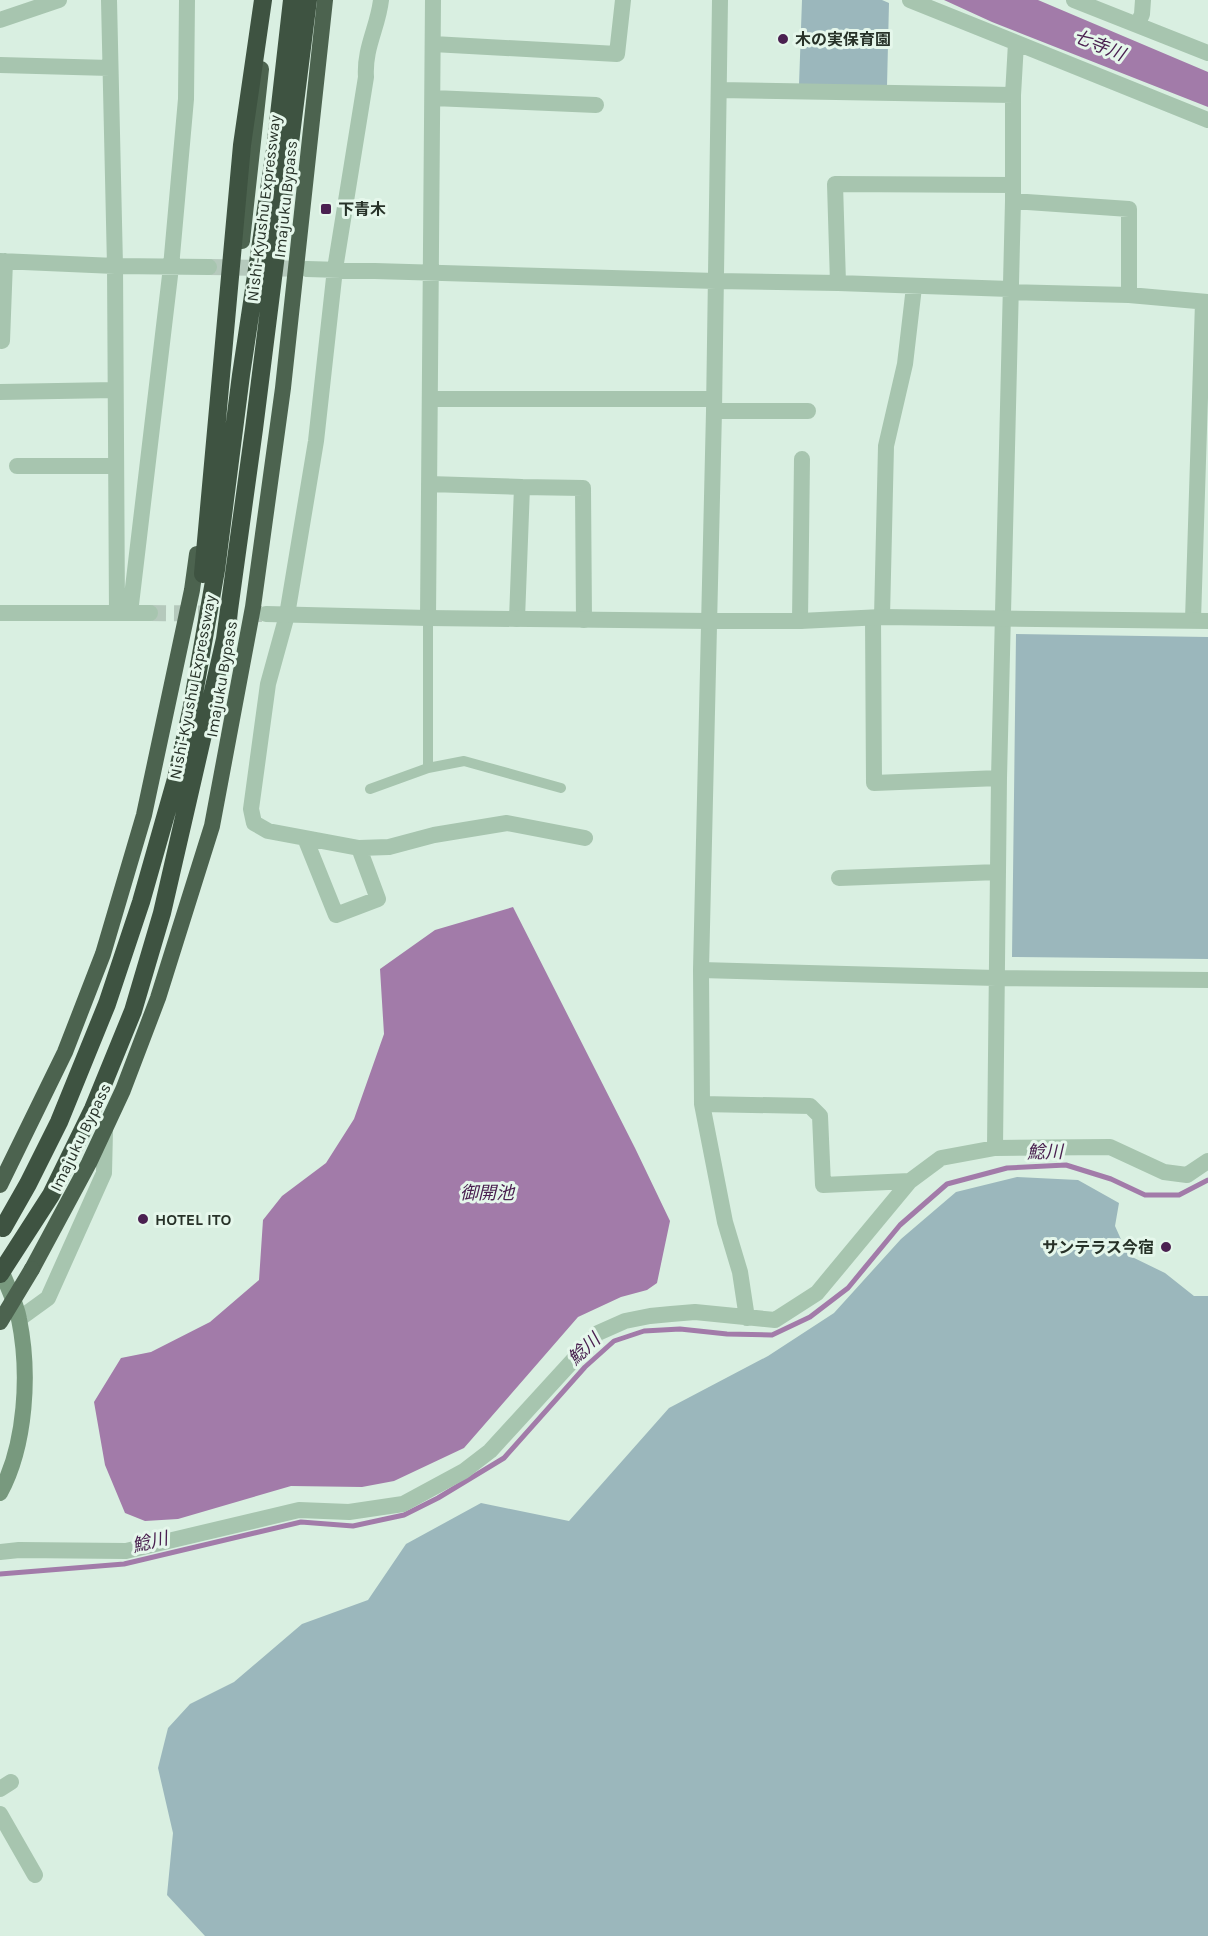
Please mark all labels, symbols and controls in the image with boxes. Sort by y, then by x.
water label: 七寺川 [1070,25,1130,66]
place label: 木の実保育園 [795,30,891,49]
marker: 木の実保育園 [776,32,790,46]
street label: Nishi-Kyushu Expressway [243,113,284,302]
street label: Imajuku Bypass [270,139,301,259]
place label: 下青木 [338,200,386,219]
marker: 下青木 [319,202,333,216]
street label: Nishi-Kyushu Expressway [165,593,220,781]
street label: Imajuku Bypass [202,619,241,739]
street label: Imajuku Bypass [46,1080,115,1194]
water label: 鯰川 [1027,1141,1065,1163]
water label: 御開池 [460,1182,516,1204]
place label: HOTEL ITO [155,1210,231,1229]
marker: HOTEL ITO [136,1212,150,1226]
place label: サンテラス今宿 [1042,1238,1154,1257]
marker: サンテラス今宿 [1159,1240,1173,1254]
water label: 鯰川 [563,1327,606,1369]
water label: 鯰川 [130,1527,172,1557]

